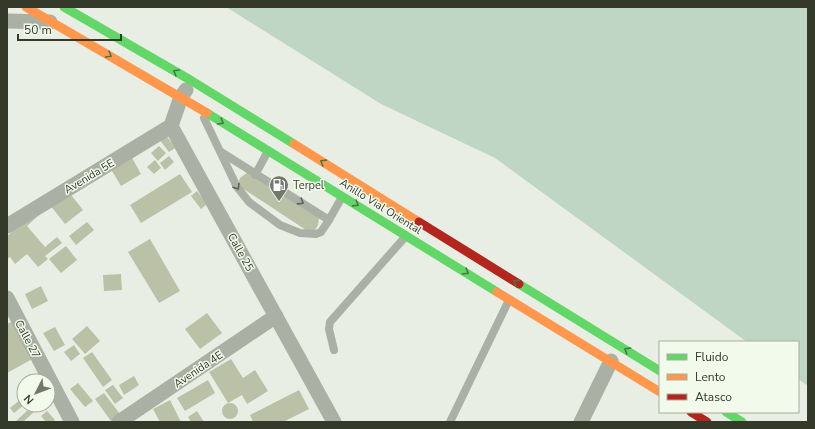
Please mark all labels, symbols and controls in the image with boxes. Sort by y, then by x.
scale bar [18,16,121,42]
text: 50 m [24,22,52,38]
one-way arrow [105,51,112,58]
one-way arrow [173,69,180,76]
one-way arrow [217,117,224,124]
street label: Avenida 5E [61,156,117,197]
one-way arrow [320,160,327,167]
fuel station icon: Terpel [268,174,290,202]
street label: Anillo Vial Oriental [337,175,425,238]
place label: Terpel [293,178,325,193]
one-way arrow [233,183,240,190]
one-way arrow [297,198,304,205]
one-way arrow [351,200,358,207]
street label: Calle 25 [224,231,257,274]
one-way arrow [462,268,469,275]
one-way arrow [513,279,520,287]
street label: Calle 27 [11,317,44,361]
legend [659,341,799,413]
street label: Avenida 4E [171,348,226,391]
one-way arrow [624,348,631,355]
text: Fluido [695,349,729,365]
text: Lento [695,369,726,385]
north arrow [16,373,56,413]
text: Atasco [695,389,732,405]
text: N [21,391,37,407]

